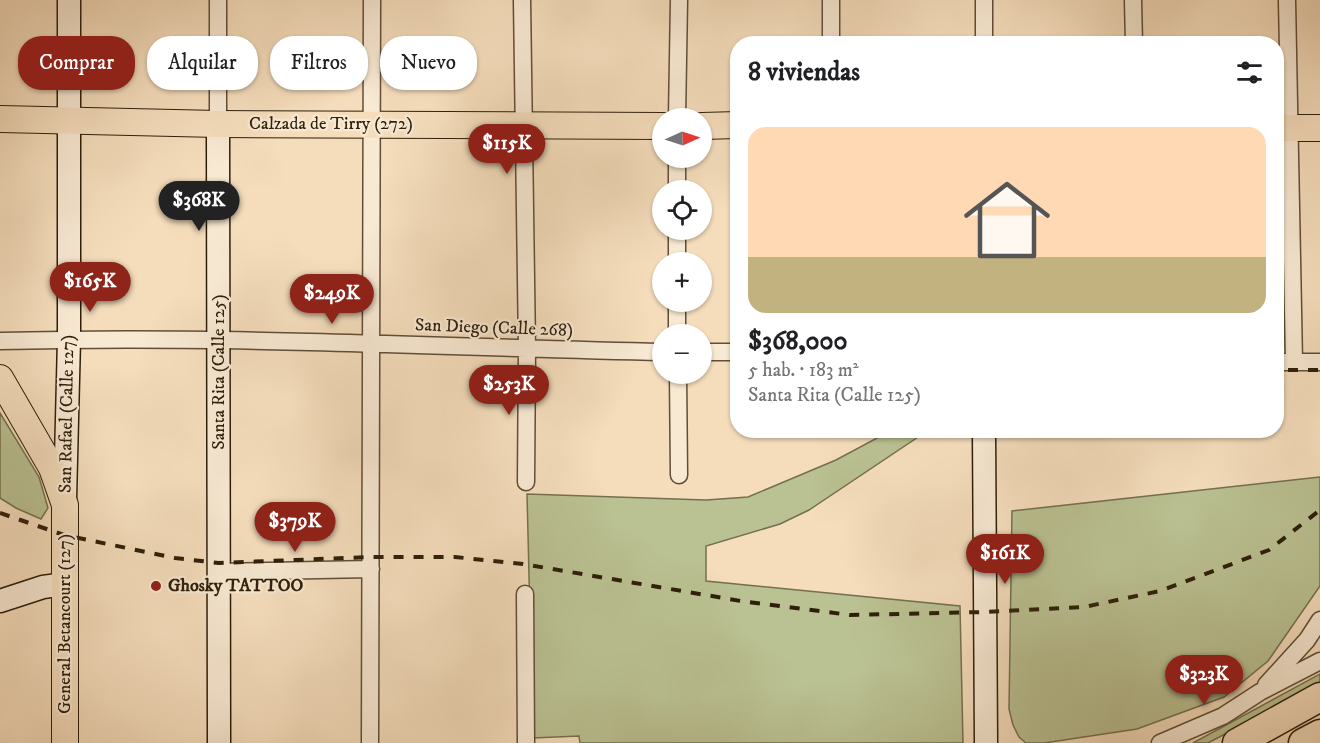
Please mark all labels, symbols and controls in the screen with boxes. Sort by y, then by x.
chip: Comprar [18,36,135,90]
chip: Alquilar [147,36,258,90]
chip: Filtros [270,36,368,90]
chip: Nuevo [380,36,477,90]
text: 8 viviendas [748,56,860,89]
icon: filters [1233,56,1266,89]
north arrow [652,108,712,168]
map controls [652,108,712,384]
street label: Calzada de Tirry (272) [249,113,413,135]
pin: $115K [465,124,549,175]
text: $115K [482,131,532,156]
icon: home [953,166,1061,274]
button: locate [652,180,712,240]
pin: $368K [157,181,241,232]
text: $368K [173,188,225,213]
button: + [652,252,712,312]
pin: $165K [48,262,132,313]
text: $165K [64,269,116,294]
pin: $249K [290,274,374,325]
text: $249K [304,281,360,306]
street label: Santa Rita (Calle 125) [208,294,230,450]
street label: San Diego (Calle 268) [415,314,573,342]
button: − [652,324,712,384]
text: $368,000 [748,325,847,358]
street label: San Rafael (Calle 127) [55,335,79,493]
text: 5 hab. · 183 m² [748,358,859,383]
pin: $253K [467,365,551,416]
text: $253K [483,372,535,397]
text: Santa Rita (Calle 125) [748,383,921,408]
pin: $379K [253,502,337,553]
text: $379K [269,509,321,534]
street label: General Betancourt (127) [54,534,76,714]
pin: $161K [963,534,1047,585]
text: $161K [980,541,1030,566]
place label: Ghosky TATTOO [168,575,304,597]
marker: Ghosky TATTOO [149,579,163,593]
pin: $323K [1162,655,1246,706]
text: $323K [1179,662,1229,687]

